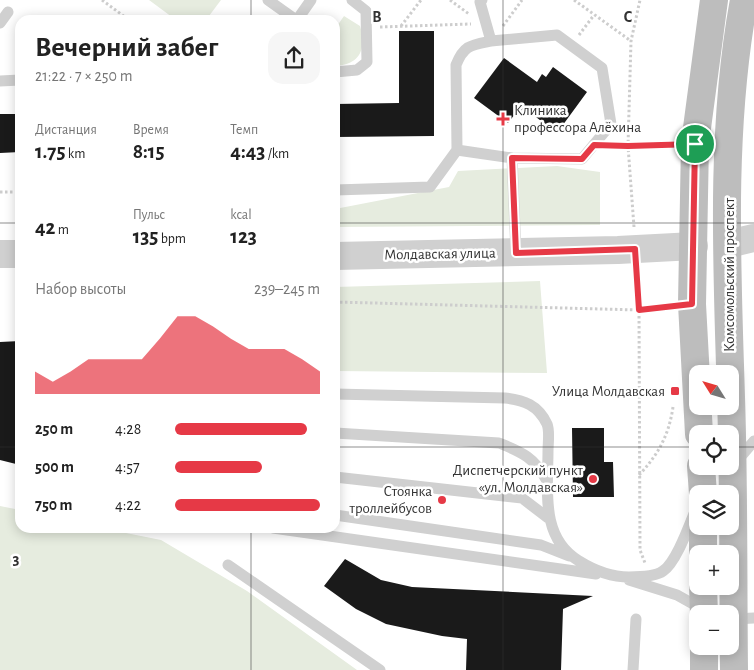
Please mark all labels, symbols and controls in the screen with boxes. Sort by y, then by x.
text: B [372,9,382,25]
text: C [624,9,633,25]
button: share [268,32,320,84]
text: Вечерний забег [35,34,218,62]
text: 21:22 · 7 × 250 m [35,68,132,84]
place label: Клиника профессора Алёхина [514,103,641,135]
marker: Клиника профессора Алёхина [496,112,510,126]
text: Дистанция [35,123,97,137]
text: Время [133,123,169,137]
text: Темп [230,123,258,137]
pin [674,123,716,165]
icon: arrive [681,130,709,158]
text: 1.75 [35,141,66,162]
text: 8:15 [133,141,164,162]
text: 4:43 [230,141,265,162]
text: km [66,147,85,161]
text: /km [265,147,289,161]
street label: Комсомольский проспект [722,197,737,352]
text: Пульс [133,208,165,222]
text: kcal [230,208,252,222]
text: 42 [35,217,55,238]
text: m [55,223,69,237]
text: 135 [133,226,158,247]
text: 123 [230,226,257,247]
text: bpm [158,232,186,246]
street label: Молдавская улица [384,246,496,262]
text: Набор высоты [35,281,126,297]
text: 239–245 m [254,281,320,297]
north arrow [689,365,739,415]
map controls [689,365,739,655]
place label: Улица Молдавская [552,384,665,399]
marker: Улица Молдавская [669,385,681,397]
text: 250 m [35,421,73,437]
text: 4:28 [115,421,141,437]
button: locate [689,425,739,475]
text: 500 m [35,459,74,475]
text: 4:57 [115,459,140,475]
place label: Диспетчерский пункт «ул. Молдавская» [453,463,584,495]
marker: Диспетчерский пункт «ул. Молдавская» [587,473,599,485]
place label: Стоянка троллейбусов [349,484,432,516]
button: layers [689,485,739,535]
marker: Стоянка троллейбусов [436,494,448,506]
text: 750 m [35,497,73,513]
text: 4:22 [115,497,141,513]
button: + [689,545,739,595]
text: 3 [13,551,20,567]
button: − [689,605,739,655]

